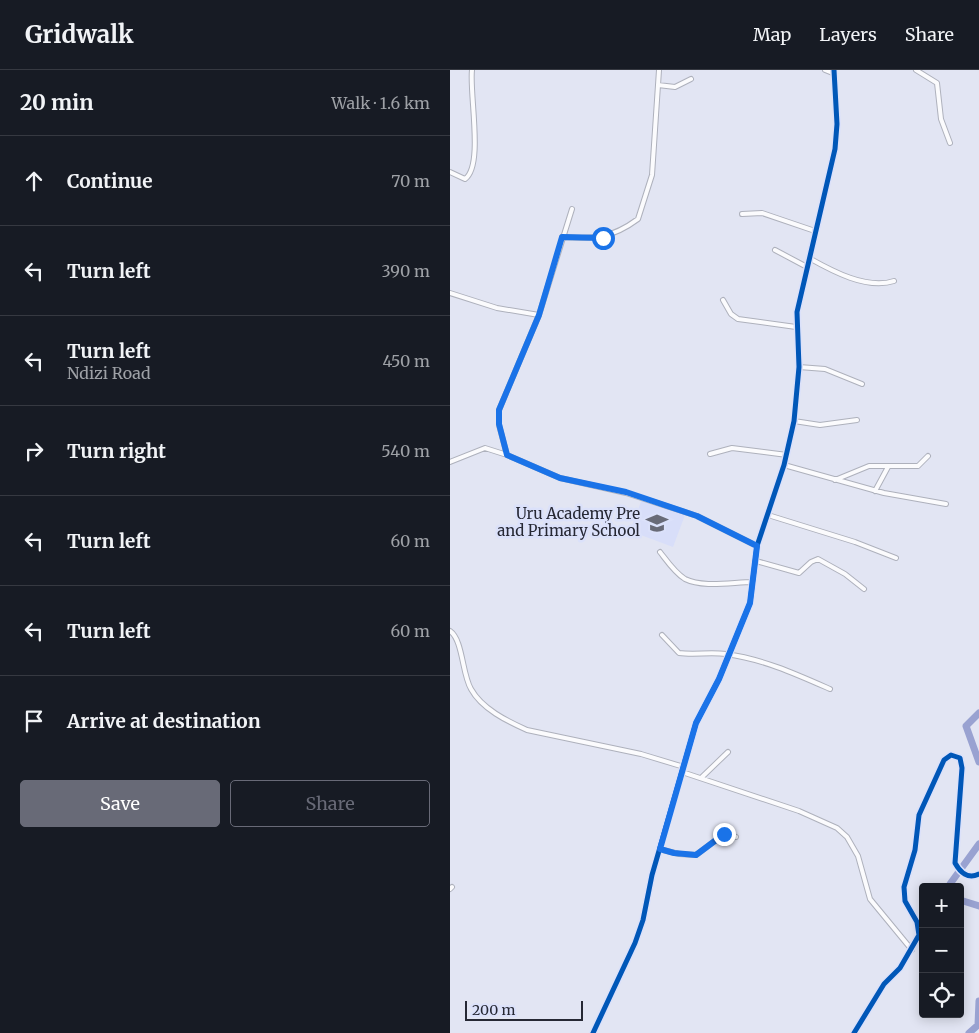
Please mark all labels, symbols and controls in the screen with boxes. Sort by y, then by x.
text: Gridwalk [25,19,134,50]
text: Map [753,23,791,46]
text: Layers [819,23,877,46]
text: Share [905,23,954,46]
text: 20 min [20,89,93,116]
text: Walk · 1.6 km [331,93,430,113]
icon: ahead [20,167,48,195]
text: Continue [67,169,153,193]
text: 70 m [391,171,430,191]
route start [592,227,615,250]
icon: left [20,257,48,285]
text: Turn left [67,259,151,283]
text: 390 m [382,261,430,281]
text: Turn left [67,339,151,363]
icon: left [20,347,48,375]
text: 450 m [382,351,430,371]
text: Ndizi Road [67,363,151,383]
icon: right [20,437,48,465]
text: Turn right [67,439,166,463]
text: 540 m [381,441,430,461]
place label: Uru Academy Pre and Primary School [497,504,640,540]
school or university icon: Uru Academy Pre and Primary School [644,510,670,536]
icon: left [20,527,48,555]
text: Turn left [67,529,151,553]
text: 60 m [390,531,430,551]
icon: left [20,617,48,645]
text: Turn left [67,619,151,643]
text: 60 m [390,621,430,641]
icon: arrive [20,707,48,735]
text: Arrive at destination [67,709,261,733]
button: Save [20,780,220,827]
button: Share [230,780,430,827]
route end [713,823,736,846]
map controls [919,883,964,1018]
button: + [919,883,964,928]
button: − [919,928,964,973]
button: locate [919,973,964,1018]
scale bar [465,998,582,1021]
text: 200 m [472,1001,515,1019]

